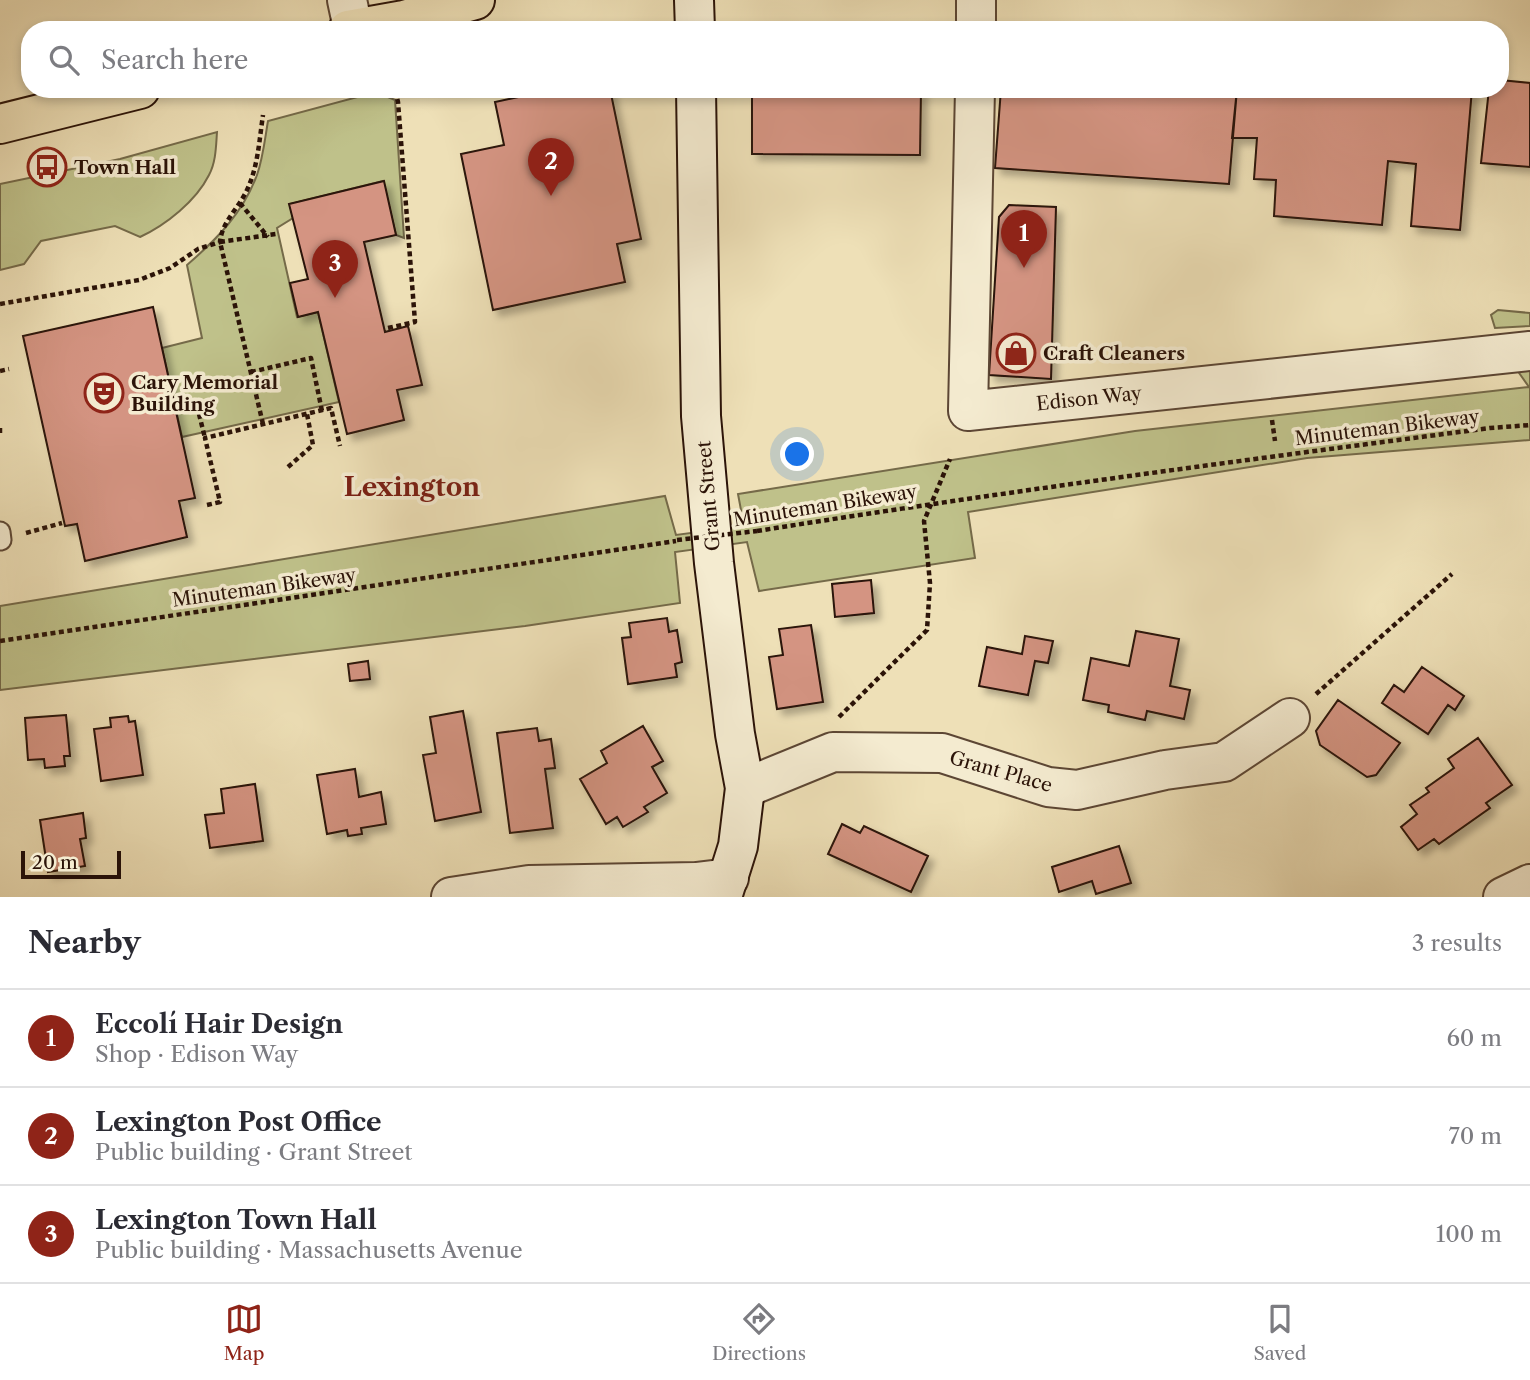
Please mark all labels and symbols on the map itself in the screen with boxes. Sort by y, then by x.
pin: 2 [528,138,574,196]
bus stop icon: Town Hall [26,146,68,188]
place label: Town Hall [74,156,176,179]
pin: 1 [1001,210,1047,268]
pin: 3 [312,240,358,298]
shop icon: Craft Cleaners [995,332,1037,374]
place label: Craft Cleaners [1043,342,1185,365]
place label: Cary Memorial Building [131,371,279,416]
theatre icon: Cary Memorial Building [83,372,125,414]
street label: Edison Way [1035,381,1143,415]
street label: Minuteman Bikeway [1294,405,1481,450]
your location [780,437,814,471]
street label: Grant Street [692,440,725,552]
district label: Lexington [344,471,480,503]
street label: Minuteman Bikeway [732,480,919,531]
street label: Minuteman Bikeway [171,563,358,612]
street label: Grant Place [947,746,1055,797]
scale bar [21,848,121,880]

